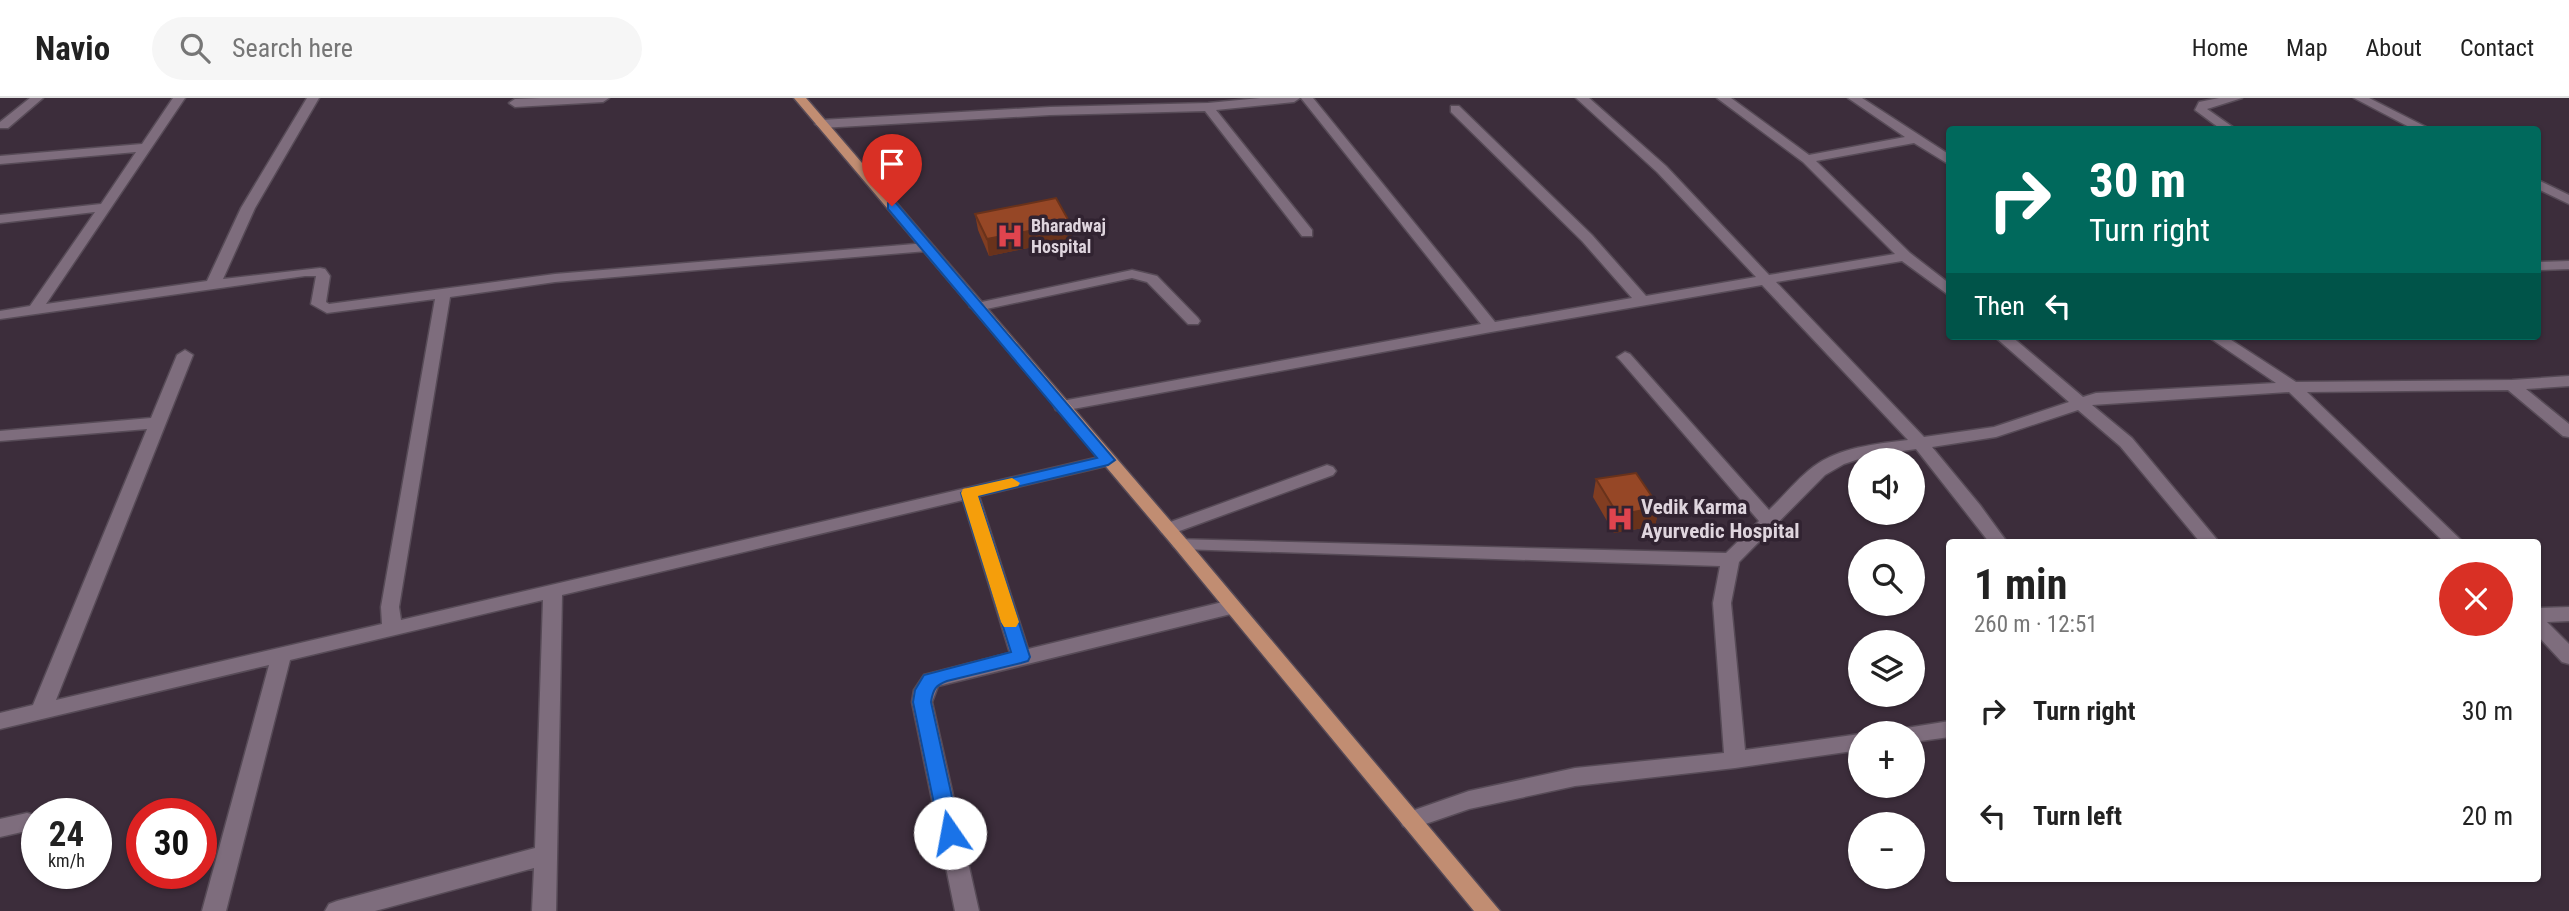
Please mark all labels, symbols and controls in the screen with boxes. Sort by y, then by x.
search box [152,17,642,80]
text: Navio [35,29,110,68]
icon: search [176,29,214,67]
text: Search here [232,33,353,63]
text: Home [2192,34,2248,62]
text: Map [2286,34,2328,62]
text: About [2366,34,2422,62]
text: Contact [2460,34,2534,62]
pin [862,134,922,206]
icon: arrive [873,145,911,183]
text: 30 m [2089,152,2186,209]
icon: right [1974,154,2065,245]
text: Turn right [2089,211,2210,249]
place label: Bharadwaj Hospital [1031,215,1106,257]
hospital icon: Bharadwaj Hospital [995,221,1025,251]
icon: left [2039,287,2077,325]
text: Then [1974,291,2025,321]
map controls [1848,448,1925,889]
button: sound [1848,448,1925,525]
place label: Vedik Karma Ayurvedic Hospital [1641,495,1800,543]
hospital icon: Vedik Karma Ayurvedic Hospital [1605,504,1635,534]
button: search [1848,539,1925,616]
text: 1 min [1974,560,2067,609]
button: close [2439,562,2513,636]
text: 260 m · 12:51 [1974,611,2098,638]
button: layers [1848,630,1925,707]
icon: right [1974,692,2012,730]
text: Turn right [2033,696,2135,726]
text: 30 m [2462,696,2513,726]
button: + [1848,721,1925,798]
position arrow [913,796,987,870]
icon: left [1974,797,2012,835]
speed limit sign: 30 [126,798,217,889]
text: Turn left [2033,801,2122,831]
text: 20 m [2462,801,2513,831]
button: − [1848,812,1925,889]
text: 24 [49,814,84,855]
text: km/h [48,850,85,871]

